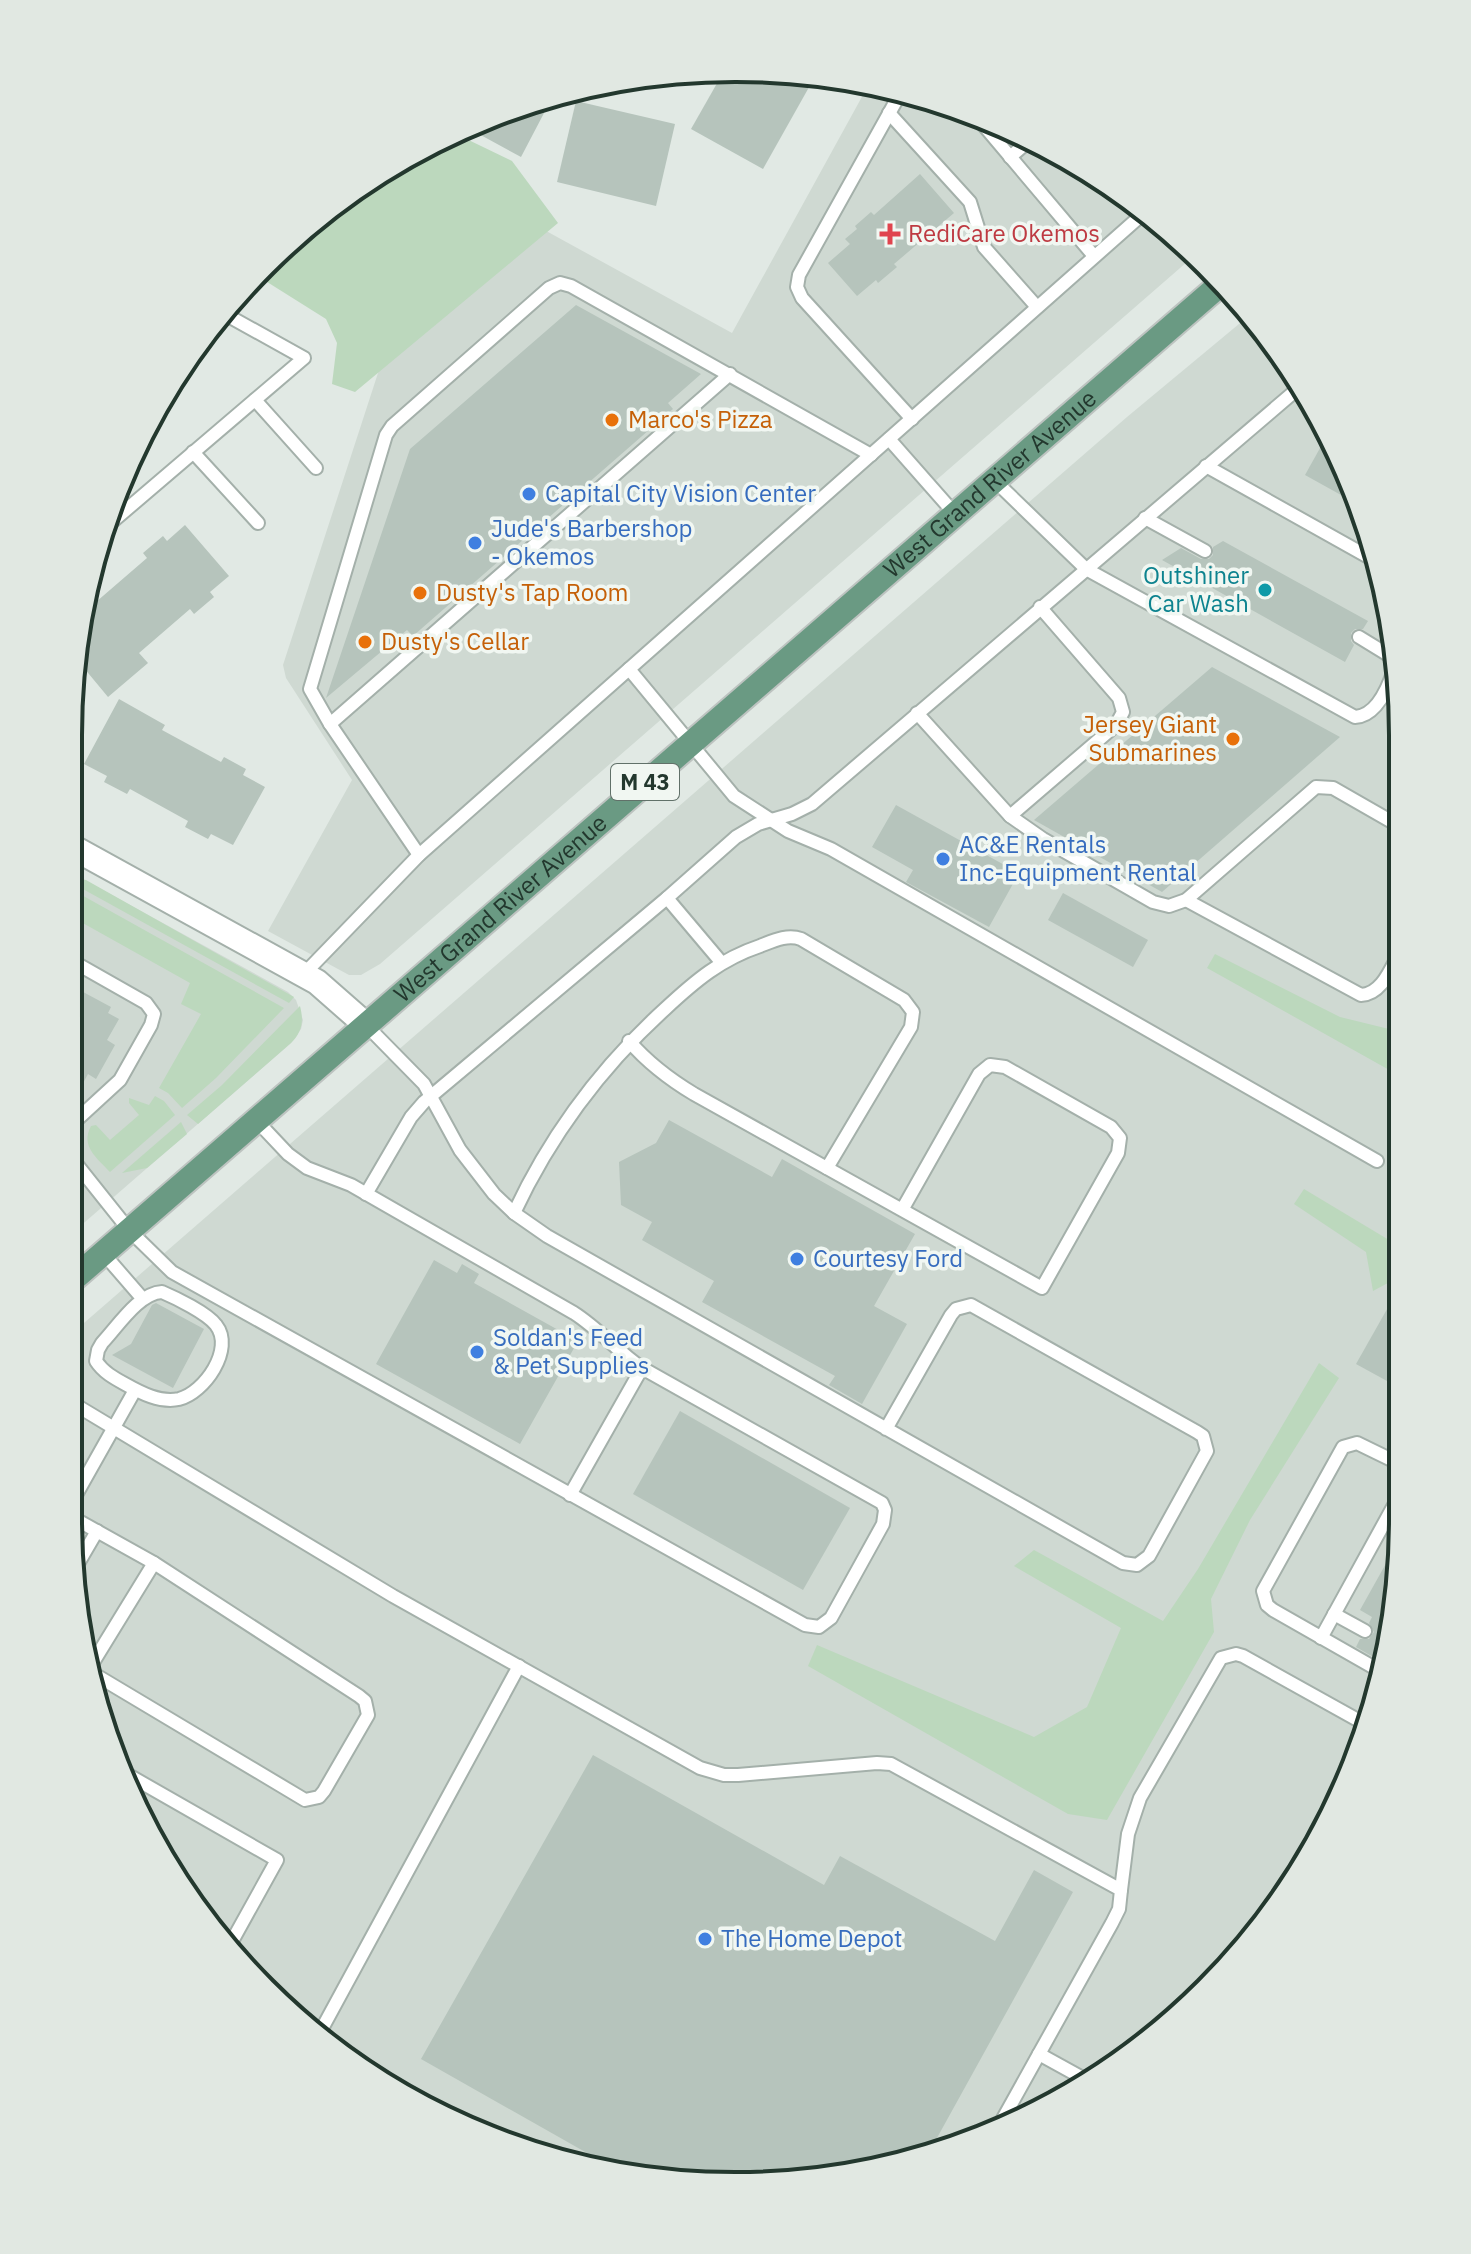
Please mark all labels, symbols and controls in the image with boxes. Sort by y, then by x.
place label: RediCare Okemos [908,217,1100,249]
marker: RediCare Okemos [879,223,901,245]
street label: West Grand River Avenue [876,382,1103,585]
place label: Marco's Pizza [628,403,773,435]
marker: Marco's Pizza [603,411,621,429]
place label: Capital City Vision Center [545,477,816,509]
marker: Capital City Vision Center [520,485,538,503]
place label: Jude's Barbershop - Okemos [491,512,693,572]
marker: Jude's Barbershop - Okemos [466,534,484,552]
place label: Outshiner Car Wash [1143,559,1249,619]
place label: Dusty's Tap Room [436,576,629,608]
marker: Outshiner Car Wash [1256,581,1274,599]
marker: Dusty's Tap Room [411,584,429,602]
place label: Dusty's Cellar [381,625,529,657]
marker: Dusty's Cellar [356,633,374,651]
place label: Jersey Giant Submarines [1083,708,1217,768]
marker: Jersey Giant Submarines [1224,730,1242,748]
road number: M 43 [611,764,679,800]
street label: West Grand River Avenue [387,807,613,1009]
place label: AC&E Rentals Inc-Equipment Rental [959,828,1197,888]
marker: AC&E Rentals Inc-Equipment Rental [934,850,952,868]
place label: Courtesy Ford [813,1242,963,1274]
marker: Courtesy Ford [788,1250,806,1268]
place label: Soldan's Feed & Pet Supplies [493,1321,649,1381]
marker: Soldan's Feed & Pet Supplies [468,1343,486,1361]
place label: The Home Depot [721,1922,902,1954]
marker: The Home Depot [696,1930,714,1948]

